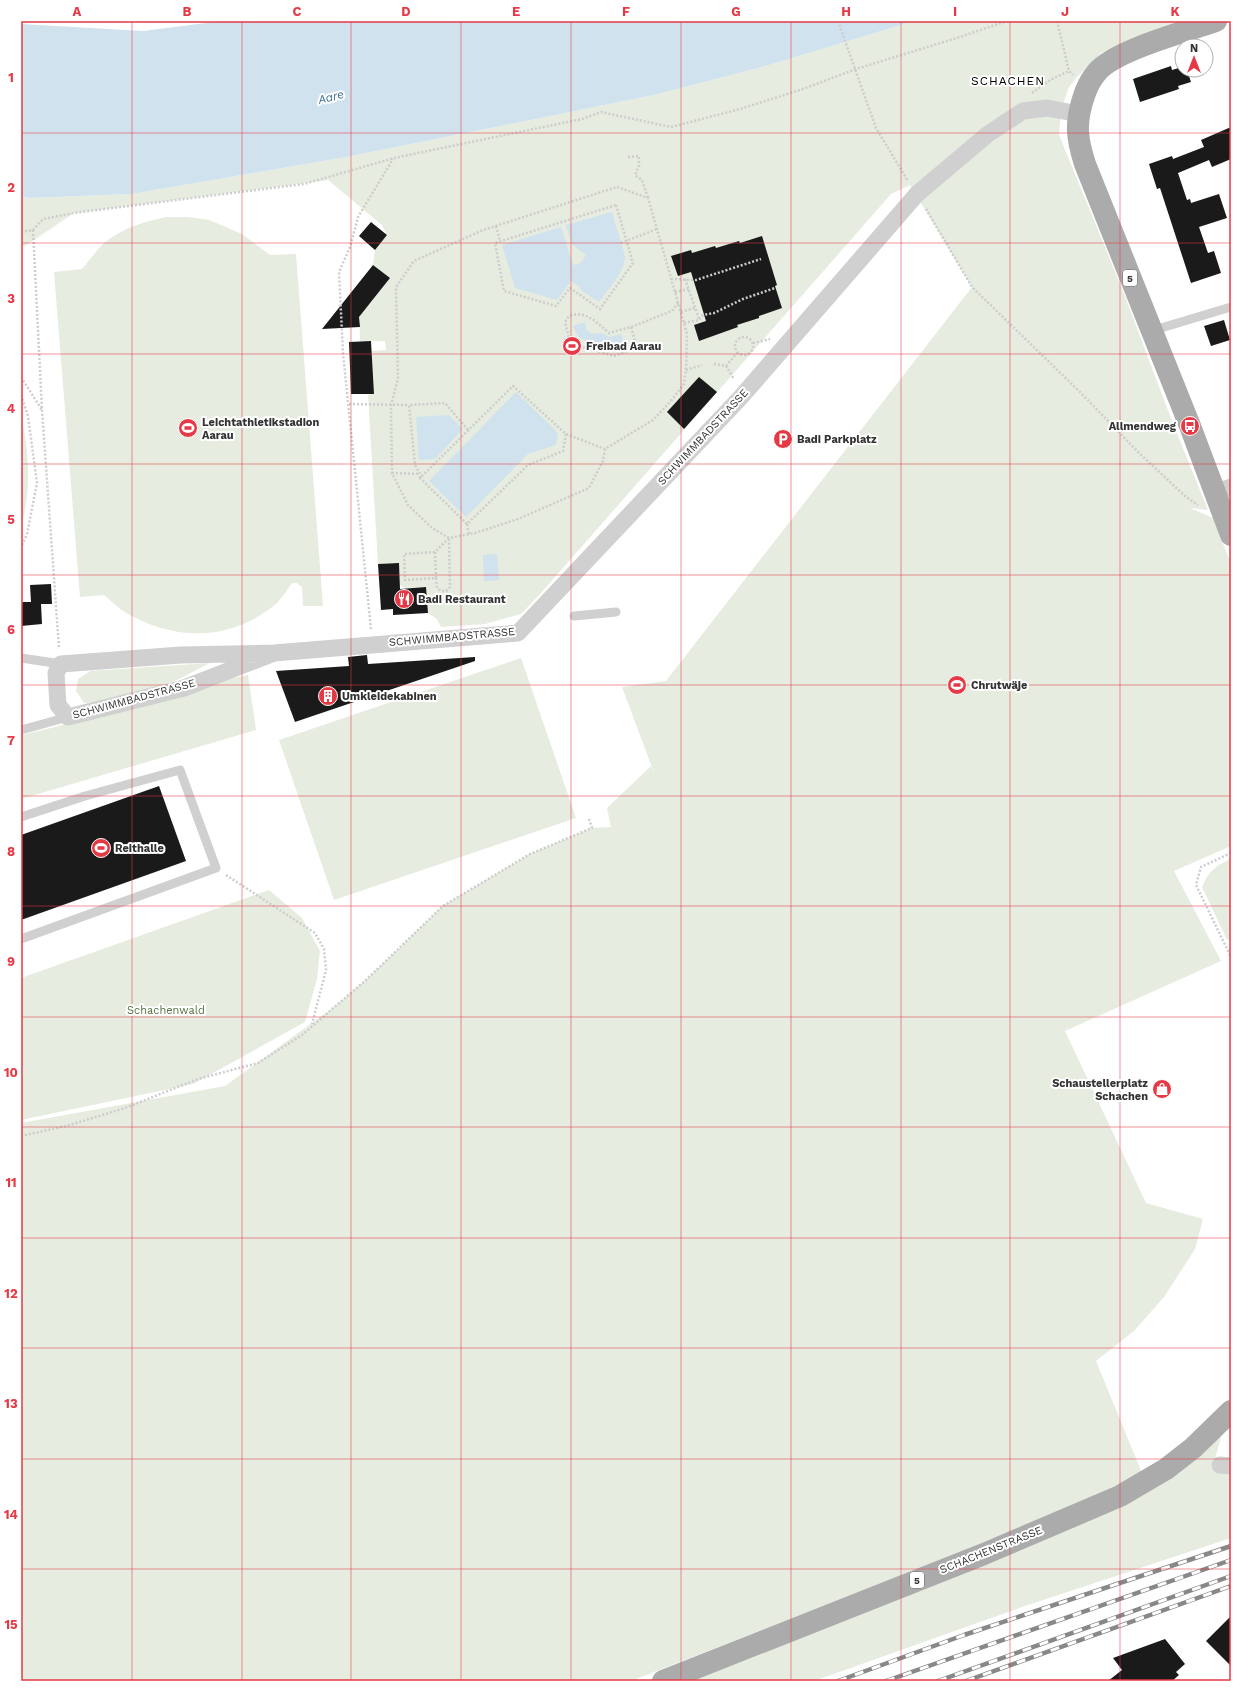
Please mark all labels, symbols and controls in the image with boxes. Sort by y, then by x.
text: A [73,4,82,19]
text: B [183,4,192,19]
text: C [293,4,302,19]
text: D [401,4,411,19]
text: E [512,4,520,19]
text: F [622,4,630,19]
text: G [731,4,741,19]
text: H [841,4,851,19]
text: I [953,4,957,19]
text: J [1061,4,1069,19]
text: K [1170,4,1180,19]
north arrow [1174,38,1214,78]
text: N [1190,42,1198,55]
text: 1 [8,70,14,85]
district label: SCHACHEN [971,74,1045,88]
water label: Aare [316,87,346,107]
text: 2 [7,180,15,195]
road number: 5 [1123,270,1137,286]
text: 3 [7,291,15,306]
sports icon: Freibad Aarau [561,335,583,357]
place label: Freibad Aarau [586,340,662,353]
street label: SCHWIMMBADSTRASSE [655,386,751,488]
text: 4 [7,401,16,416]
bus stop icon: Allmendweg [1179,415,1201,437]
place label: Leichtathletikstadion Aarau [202,416,319,442]
sports icon: Leichtathletikstadion Aarau [177,417,199,439]
place label: Allmendweg [1109,420,1177,433]
parking icon: Badi Parkplatz [772,428,794,450]
place label: Badi Parkplatz [797,433,877,446]
text: 5 [7,512,15,527]
restaurant icon: Badi Restaurant [393,588,415,610]
place label: Badi Restaurant [418,593,506,606]
text: 6 [7,622,15,637]
street label: SCHWIMMBADSTRASSE [388,625,516,649]
sports icon: Chrutwäje [946,674,968,696]
street label: SCHWIMMBADSTRASSE [71,676,197,722]
place label: Chrutwäje [971,679,1027,692]
building icon: Umkleidekabinen [317,685,339,707]
place label: Umkleidekabinen [342,690,437,703]
text: 7 [7,733,15,748]
sports icon: Reithalle [90,837,112,859]
place label: Reithalle [115,842,164,855]
text: 8 [7,844,15,859]
text: 9 [7,954,15,969]
park label: Schachenwald [127,1004,205,1017]
text: 10 [4,1065,18,1080]
place label: Schaustellerplatz Schachen [1052,1077,1148,1103]
shop icon: Schaustellerplatz Schachen [1151,1078,1173,1100]
text: 11 [5,1175,17,1190]
text: 12 [4,1286,18,1301]
text: 13 [4,1396,18,1411]
text: 14 [4,1507,19,1522]
street label: SCHACHENSTRASSE [938,1523,1044,1577]
road number: 5 [910,1572,924,1588]
text: 15 [4,1617,18,1632]

